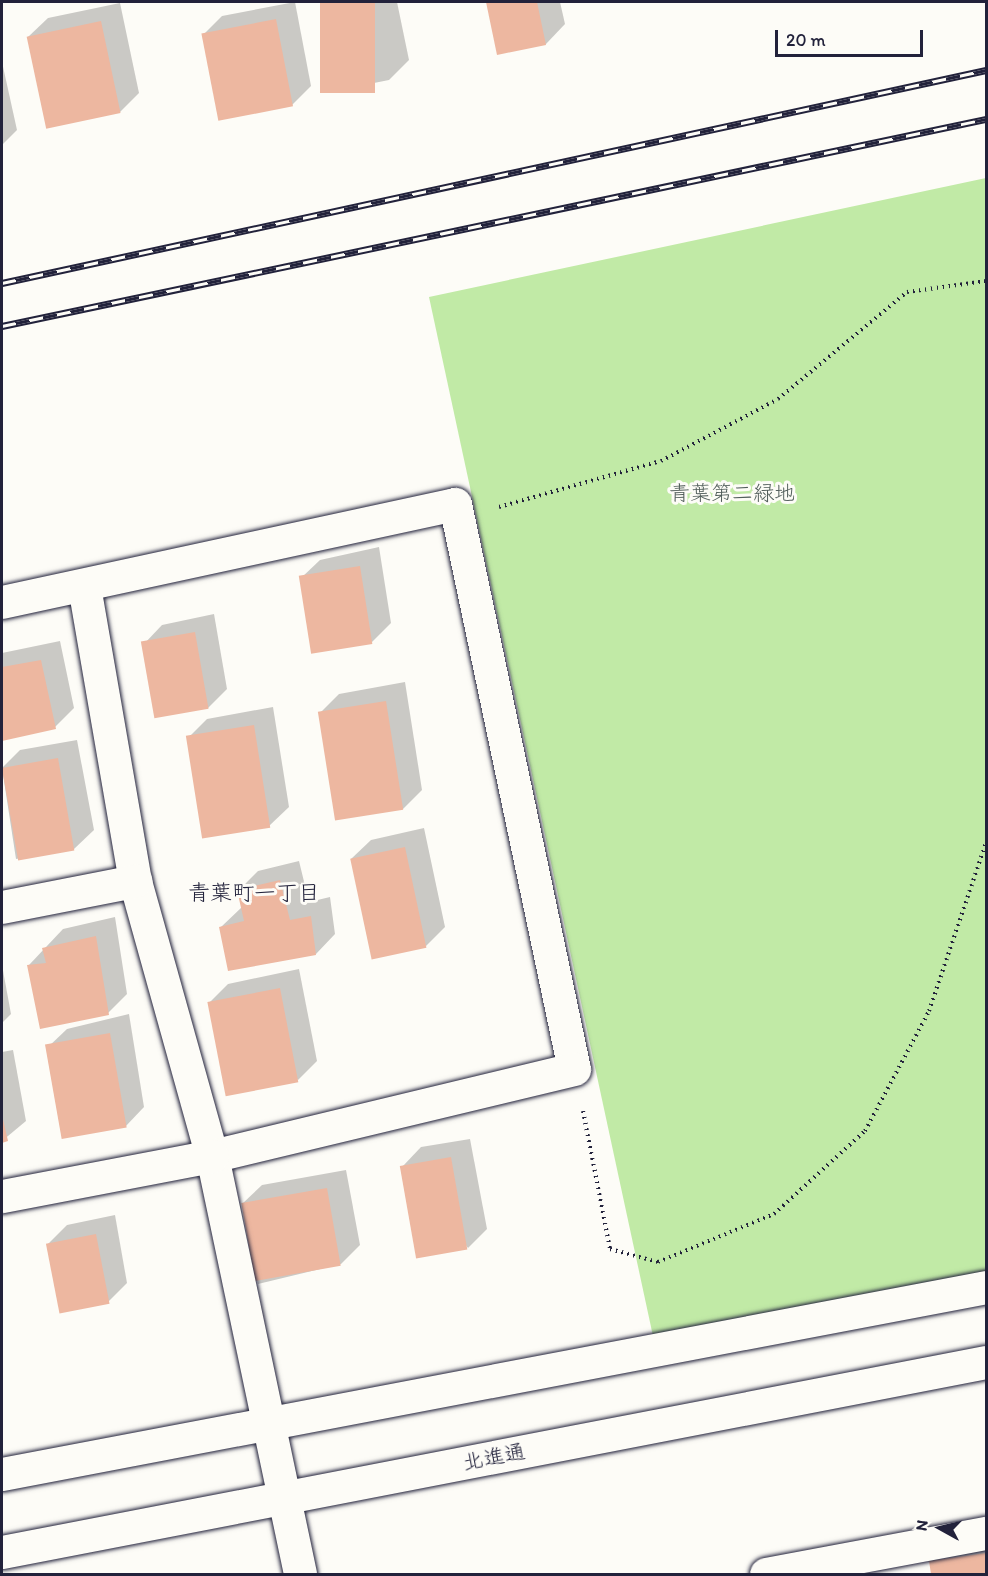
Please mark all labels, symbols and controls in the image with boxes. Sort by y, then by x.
scale bar [778,18,926,56]
text: 20 m [786,29,826,51]
park label: 青葉第二緑地 [669,480,795,506]
district label: 青葉町一丁目 [188,880,320,906]
street label: 北進通 [461,1439,527,1475]
north arrow [910,1498,970,1558]
text: N [912,1519,932,1532]

